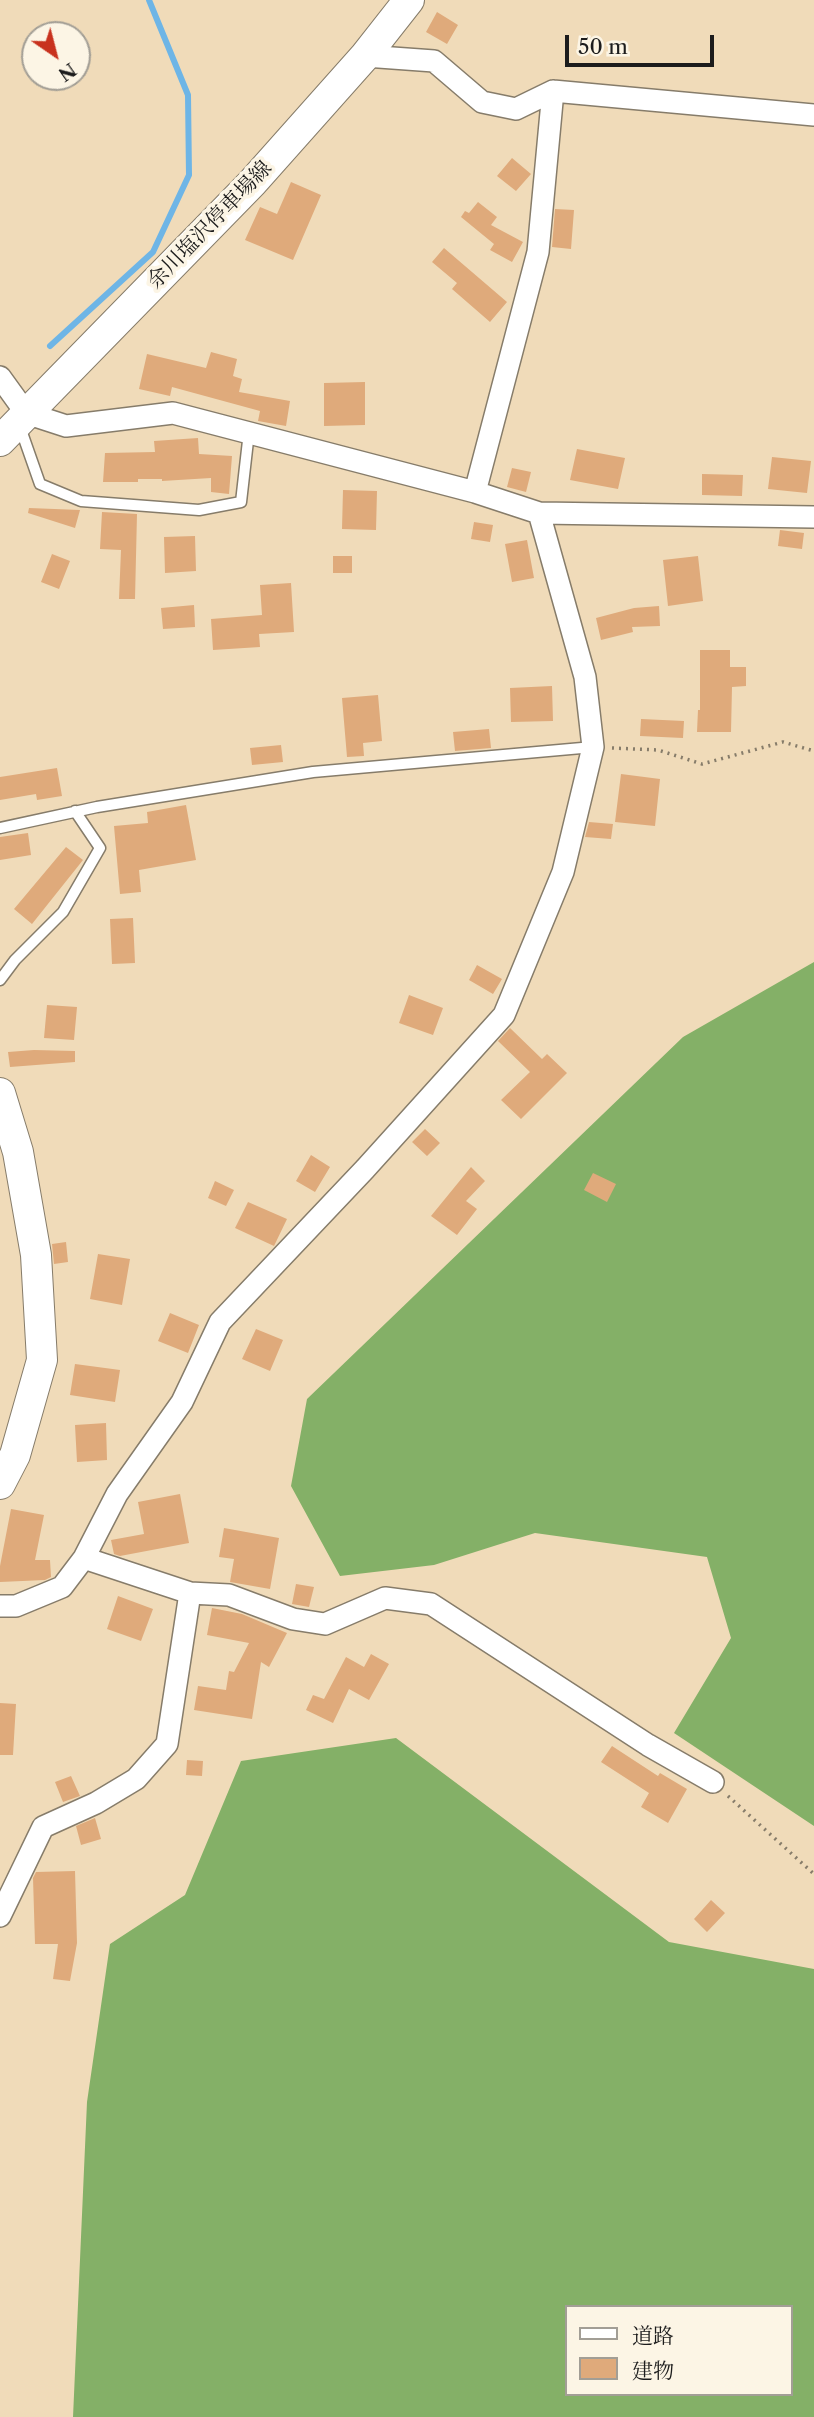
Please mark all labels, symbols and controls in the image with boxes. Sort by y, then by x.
north arrow [21,21,91,91]
scale bar [569,21,718,65]
text: 50 m [578,34,628,59]
text: N [54,58,81,86]
street label: 余川塩沢停車場線 [143,156,277,294]
legend [566,2305,793,2396]
text: 道路 [632,2323,674,2348]
text: 建物 [632,2358,674,2383]

